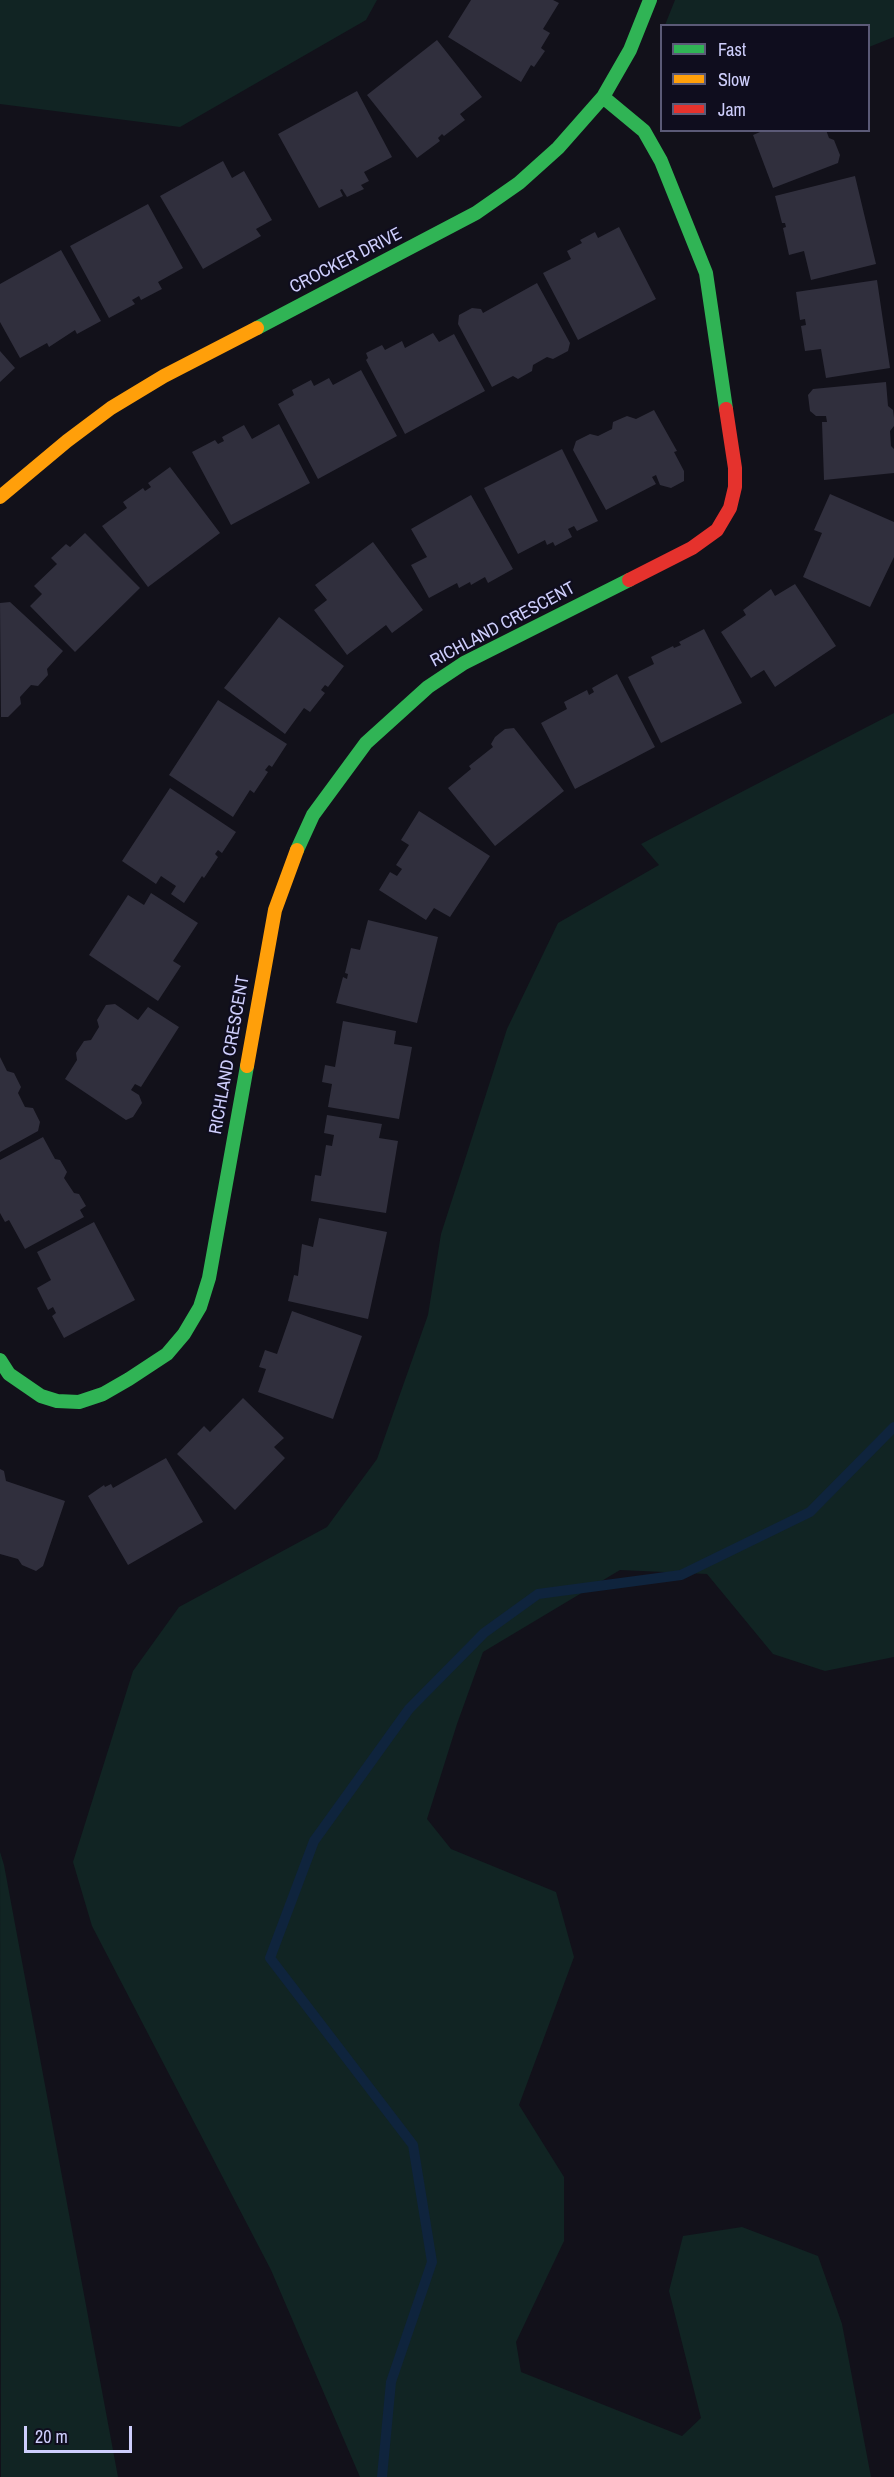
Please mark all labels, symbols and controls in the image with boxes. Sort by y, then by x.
legend [660,24,870,132]
text: Fast [718,37,746,62]
text: Slow [718,67,750,92]
text: Jam [718,97,746,122]
street label: CROCKER DRIVE [286,223,406,299]
street label: RICHLAND CRESCENT [427,578,579,672]
street label: RICHLAND CRESCENT [205,974,255,1136]
scale bar [27,2414,135,2452]
text: 20 m [35,2424,68,2449]

